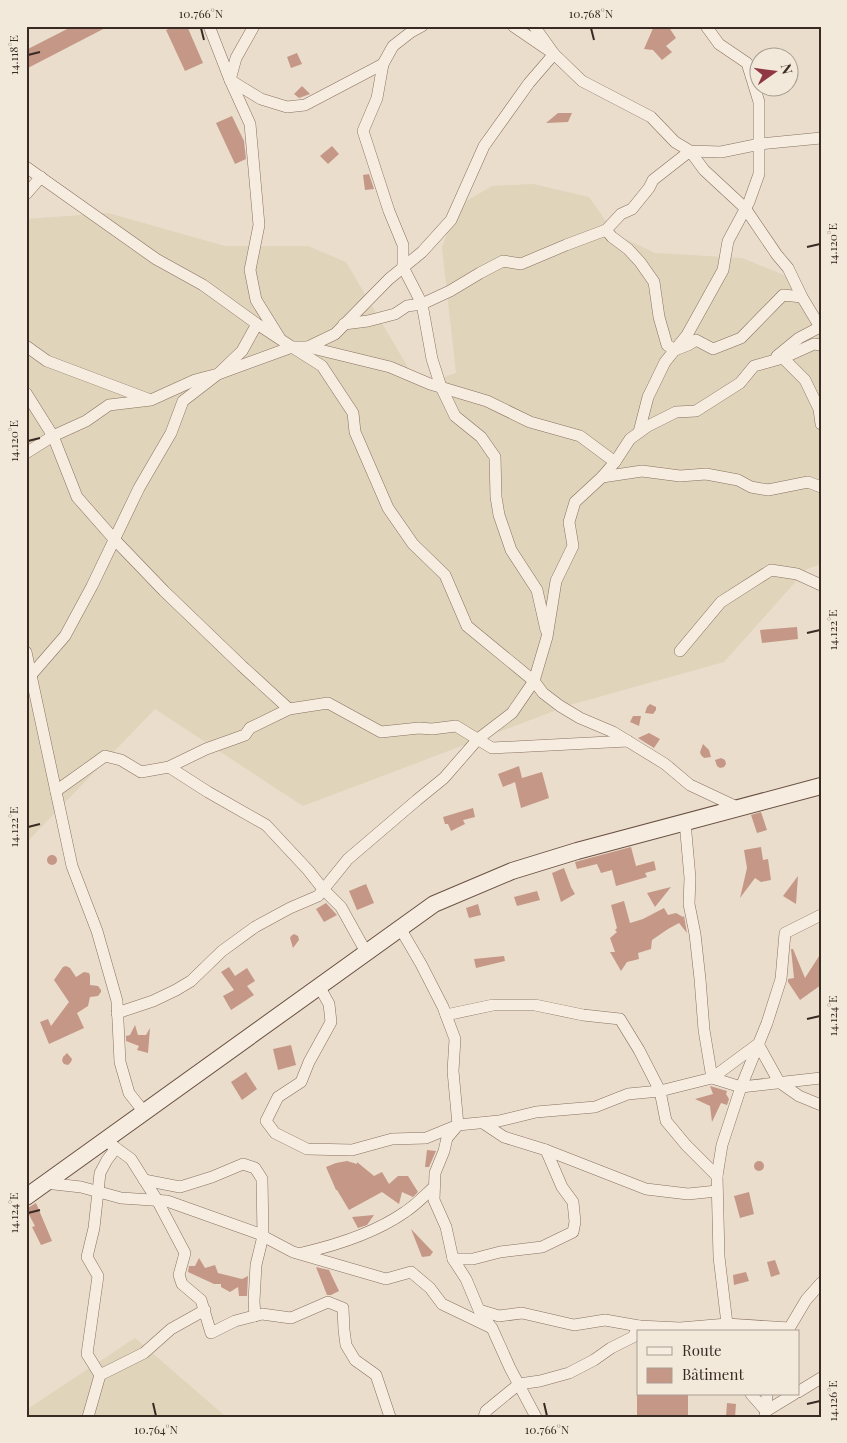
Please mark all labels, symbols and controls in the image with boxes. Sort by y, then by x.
text: 10.766°N [179,5,224,21]
text: 10.768°N [569,5,614,21]
text: 14.118°E [5,35,21,75]
north arrow [750,48,800,98]
text: N [777,62,798,76]
text: 14.120°E [824,223,840,265]
text: 14.120°E [5,420,21,462]
text: 14.122°E [824,610,840,650]
text: 14.122°E [5,807,21,847]
text: 14.124°E [824,996,840,1036]
text: 14.124°E [5,1193,21,1233]
legend [637,1330,800,1396]
text: Route [682,1340,722,1360]
text: Bâtiment [682,1364,744,1384]
text: 14.126°E [824,1381,840,1421]
text: 10.764°N [134,1421,178,1437]
text: 10.766°N [525,1421,570,1437]

